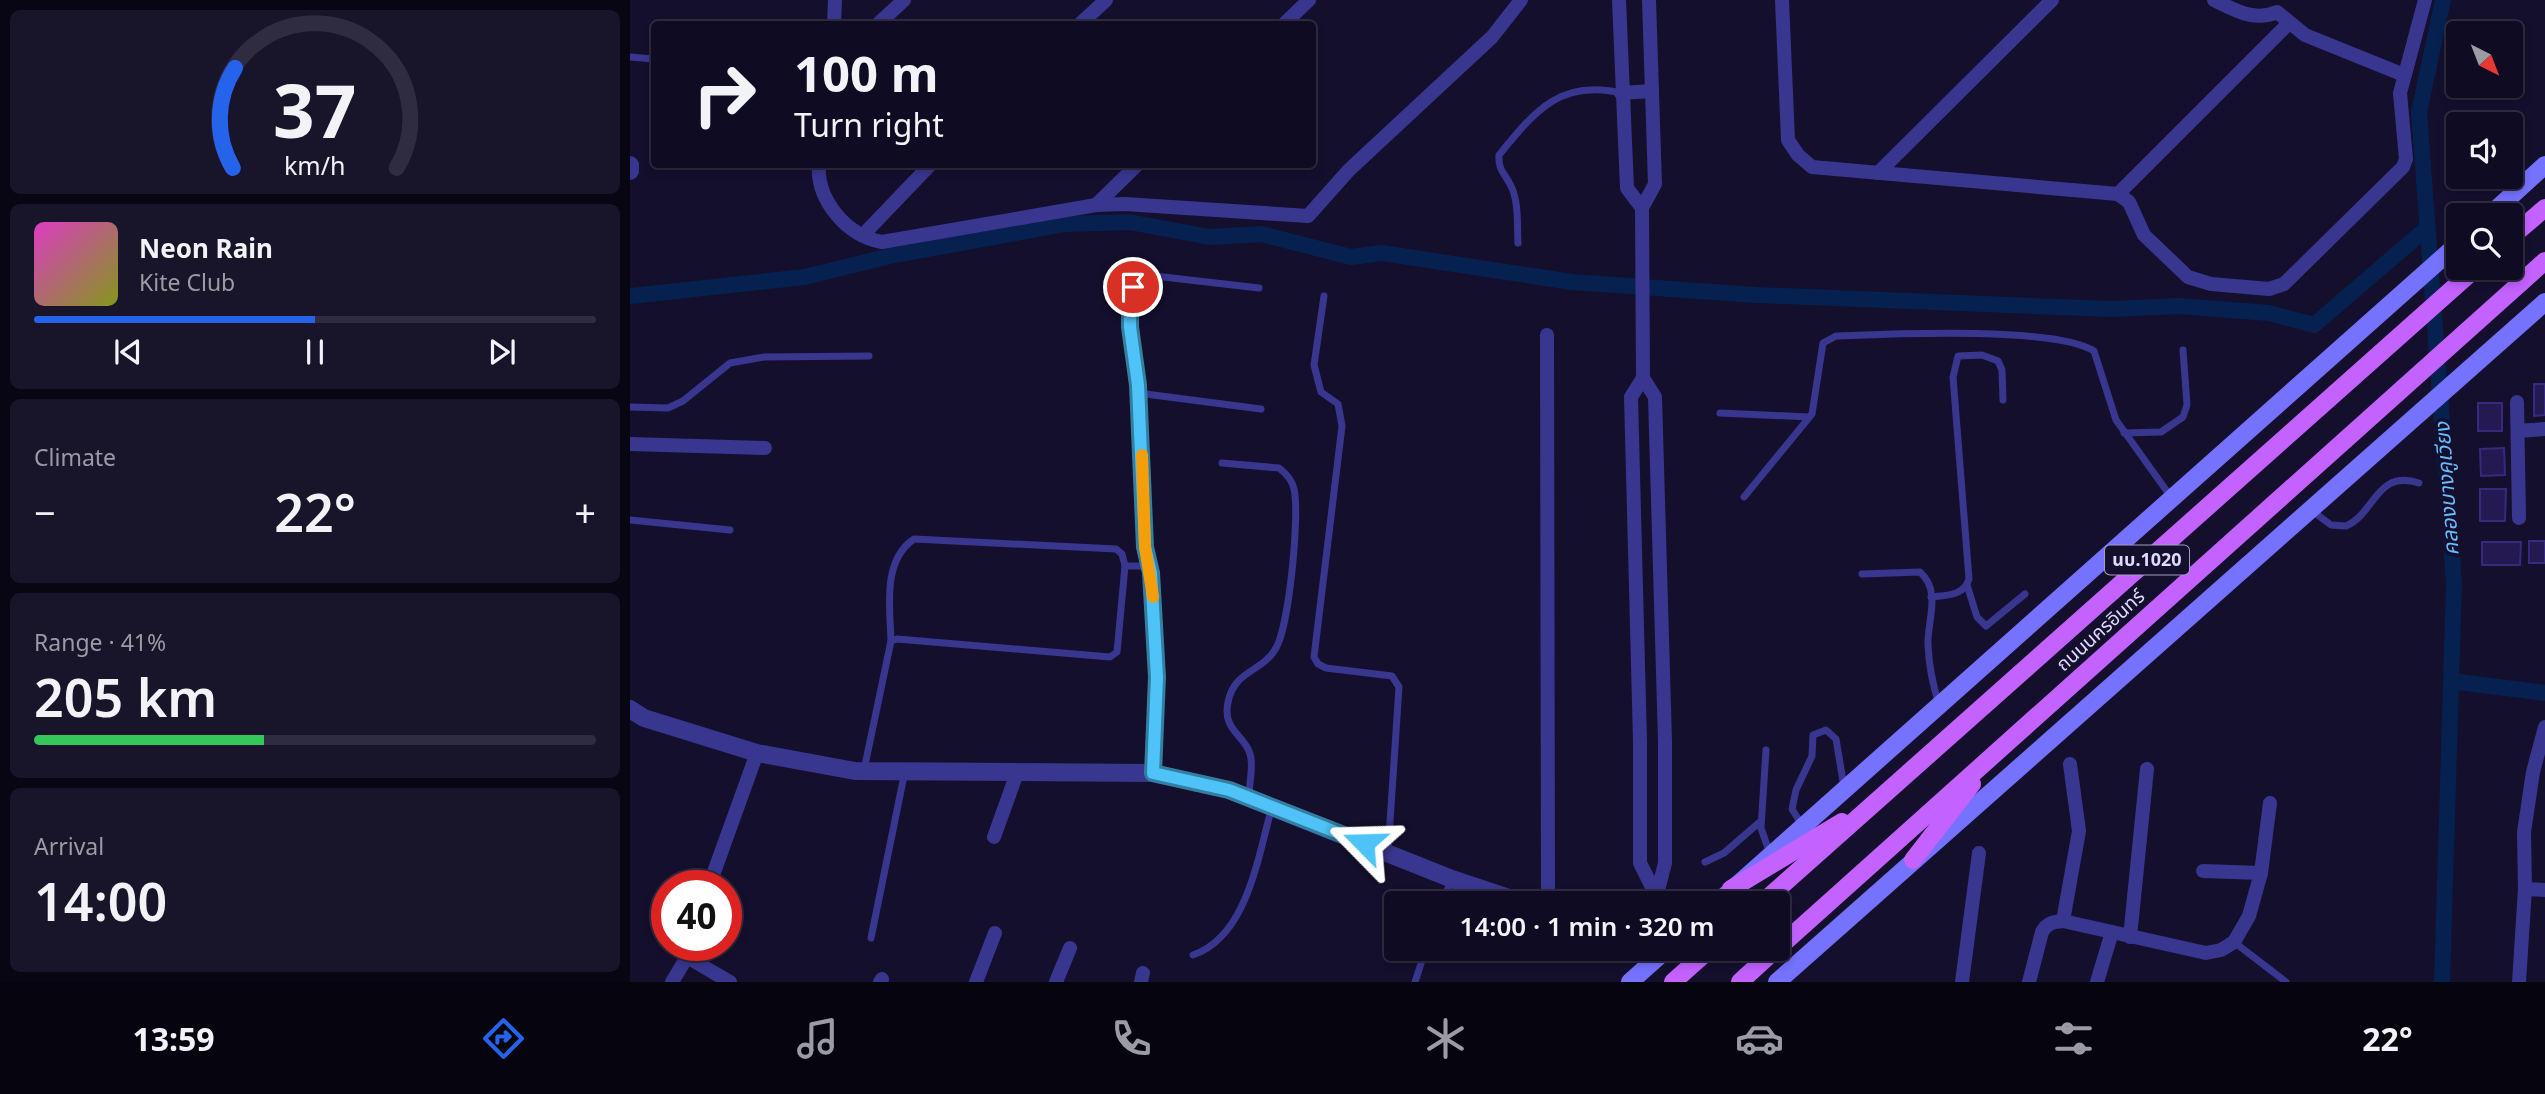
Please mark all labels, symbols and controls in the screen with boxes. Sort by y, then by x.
north arrow [2446,21,2524,98]
map controls [2446,21,2523,280]
text: 100 m [794,40,939,106]
icon: right [679,49,770,140]
text: 37 [273,61,357,160]
text: Turn right [794,103,944,146]
button: sound [2446,112,2523,189]
text: km/h [284,148,346,182]
button: search [2446,203,2523,280]
text: Neon Rain [139,230,273,266]
pin [1103,257,1163,317]
text: Kite Club [139,266,235,298]
icon: arrive [1114,268,1152,306]
icon: previous [109,333,147,371]
icon: pause [296,333,334,371]
icon: next [483,333,521,371]
water label: คลองบางคูเวียง [2427,420,2465,557]
text: Climate [34,441,116,473]
text: 22° [274,476,356,547]
text: − [34,486,56,538]
text: + [574,486,596,538]
road number: นบ.1020 [2105,546,2189,574]
street label: ถนนนครอินทร์ [2050,583,2151,677]
text: Range · 41% [34,626,166,658]
text: 205 km [34,661,217,732]
position arrow [1327,806,1401,880]
text: Arrival [34,830,104,862]
text: 14:00 [34,865,167,936]
speed limit sign: 40 [651,870,742,961]
text: 14:00 · 1 min · 320 m [1460,908,1714,944]
icon: directions [479,1014,528,1063]
icon: music [793,1014,842,1063]
icon: phone [1107,1014,1156,1063]
icon: climate [1421,1014,1470,1063]
icon: car [1735,1014,1784,1063]
icon: filters [2049,1014,2098,1063]
text: 13:59 [132,1017,215,1060]
text: 22° [2362,1017,2413,1060]

